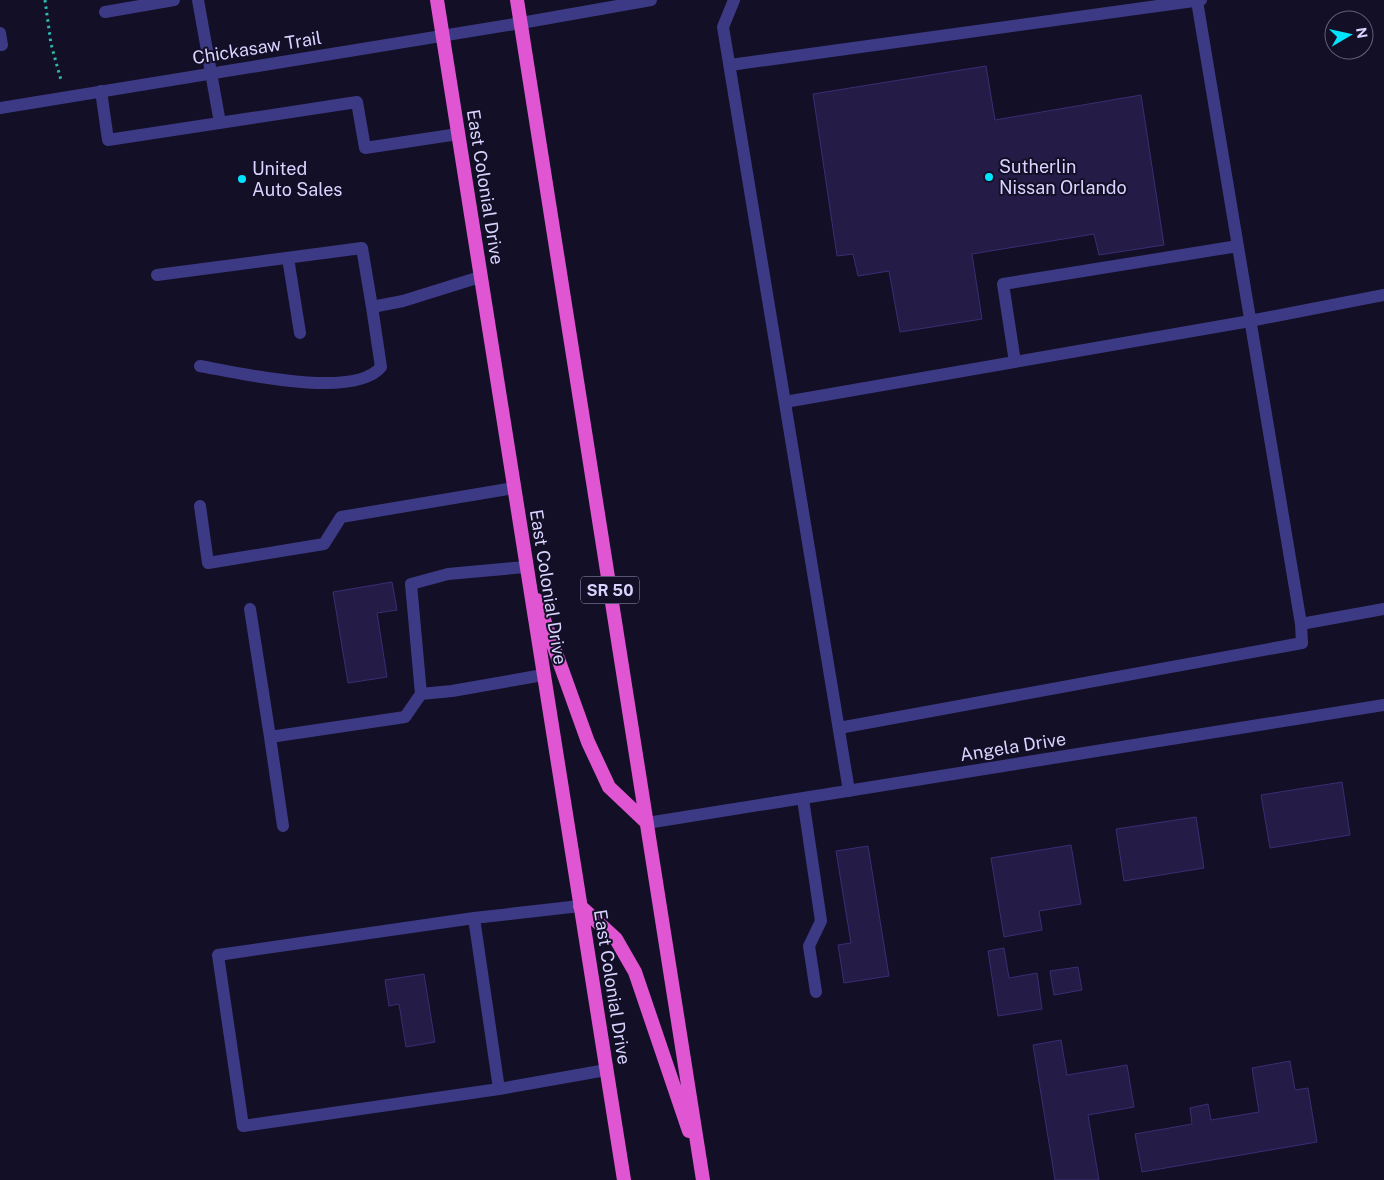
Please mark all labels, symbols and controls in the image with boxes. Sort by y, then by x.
north arrow [1324,10,1374,60]
text: N [1353,26,1371,40]
street label: Chickasaw Trail [191,27,323,68]
street label: East Colonial Drive [463,108,508,266]
place label: Sutherlin Nissan Orlando [999,156,1127,198]
place label: United Auto Sales [252,158,342,200]
marker: Sutherlin Nissan Orlando [983,171,995,183]
marker: United Auto Sales [236,173,248,185]
street label: East Colonial Drive [526,508,571,666]
road number: SR 50 [581,576,639,604]
street label: Angela Drive [958,728,1067,765]
street label: East Colonial Drive [590,908,635,1066]

